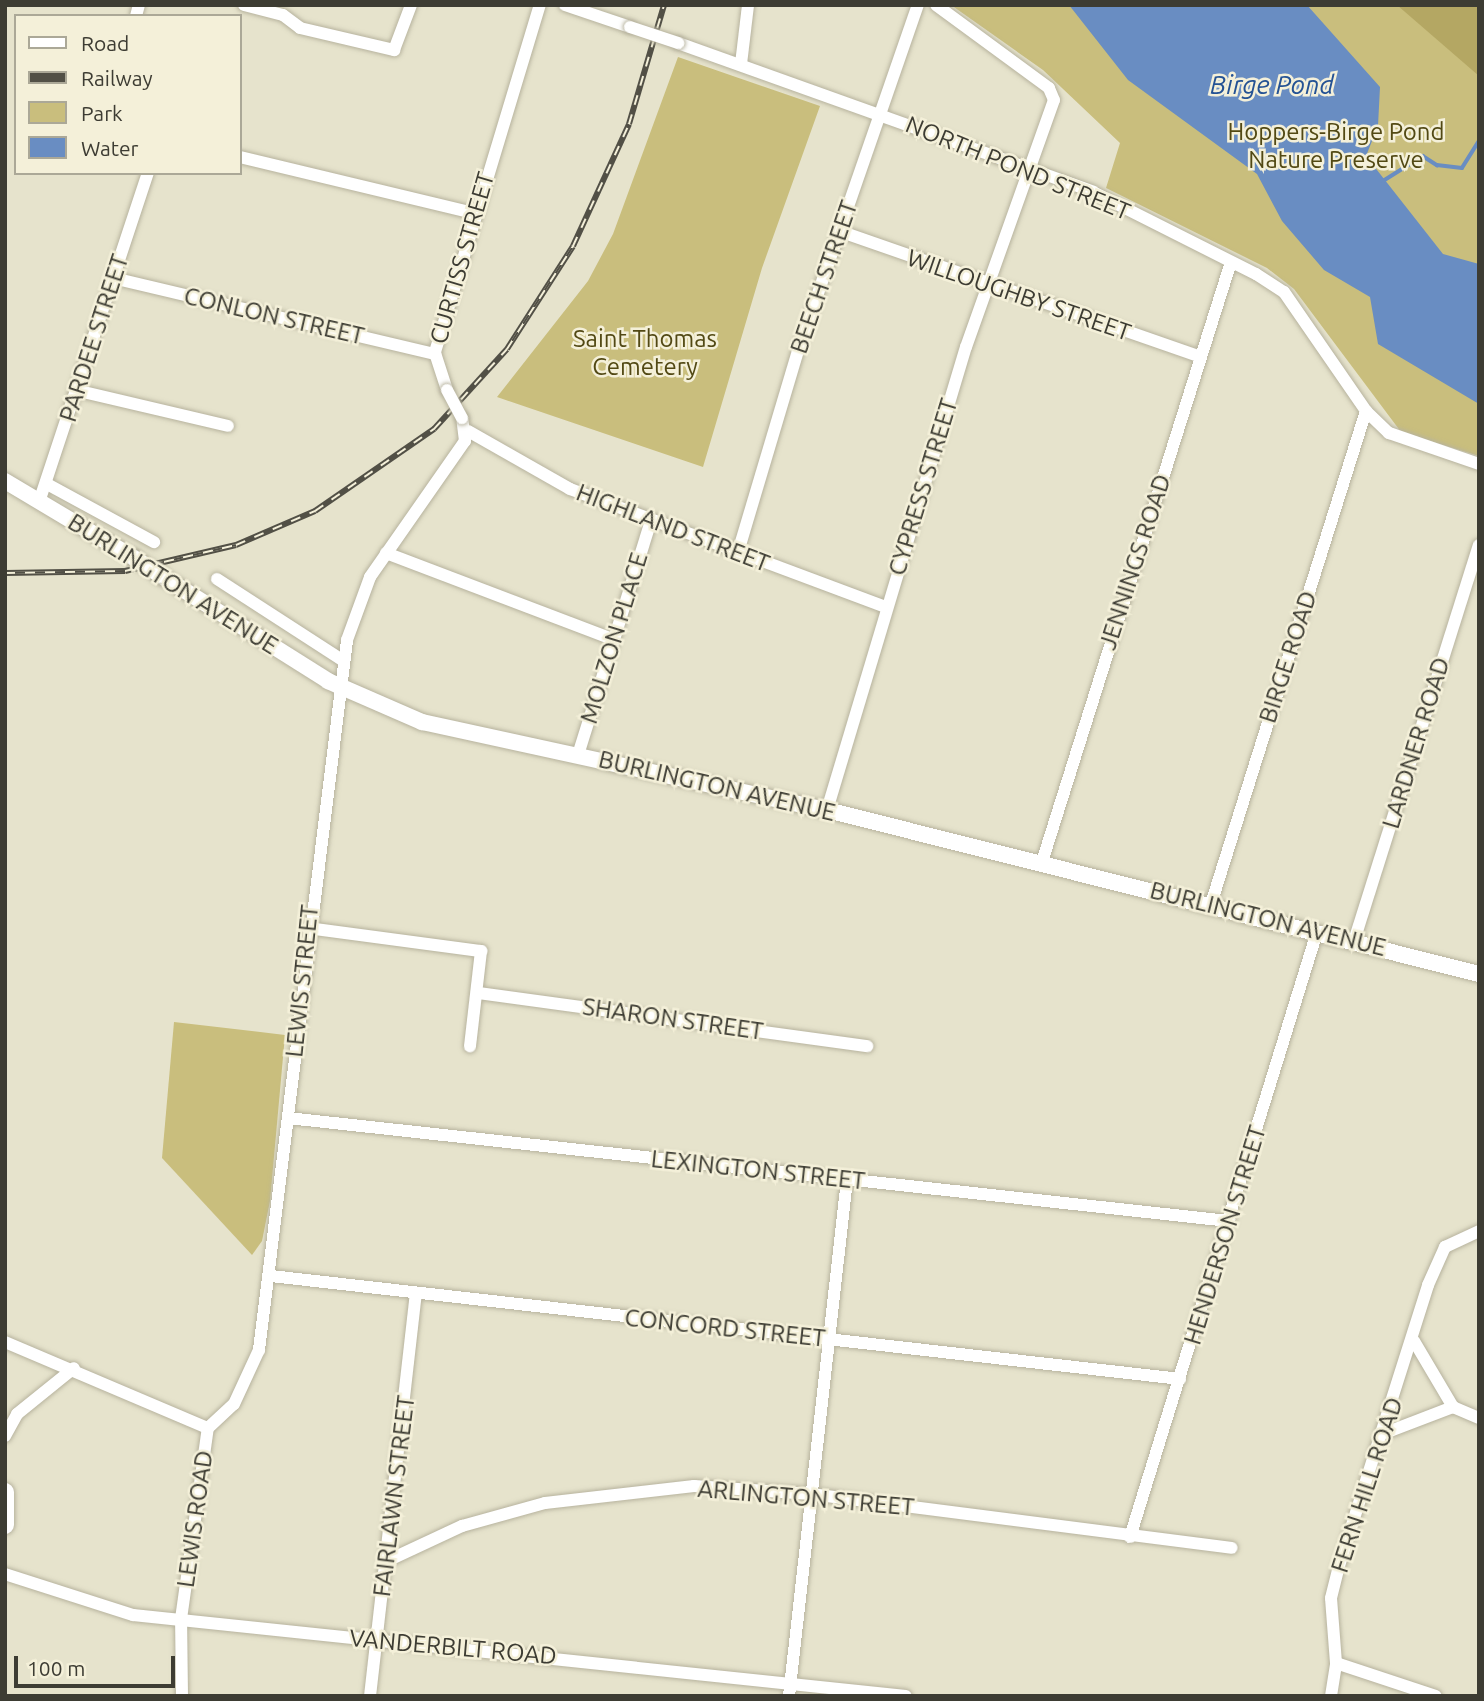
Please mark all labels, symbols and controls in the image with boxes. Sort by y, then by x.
legend [14,14,242,175]
text: Road [81,31,129,55]
text: Railway [81,66,153,90]
water label: Birge Pond [1210,69,1334,101]
text: Park [81,101,123,125]
street label: NORTH POND STREET [901,110,1135,226]
park label: Hoppers-Birge Pond Nature Preserve [1227,118,1445,174]
text: Water [81,136,139,160]
street label: CURTISS STREET [424,169,500,347]
street label: BEECH STREET [784,197,864,357]
street label: WILLOUGHBY STREET [903,243,1135,347]
street label: PARDEE STREET [53,251,135,425]
street label: CONLON STREET [181,281,367,351]
park label: Saint Thomas Cemetery [573,325,717,381]
street label: CYPRESS STREET [882,395,964,579]
street label: JENNINGS ROAD [1093,471,1177,653]
street label: HIGHLAND STREET [572,478,774,578]
street label: BURLINGTON AVENUE [63,508,283,660]
street label: MOLZON PLACE [574,549,654,727]
street label: BIRGE ROAD [1253,587,1323,727]
street label: LARDNER ROAD [1376,654,1456,832]
street label: BURLINGTON AVENUE [596,745,838,827]
street label: BURLINGTON AVENUE [1147,876,1389,962]
street label: LEWIS STREET [280,903,324,1059]
street label: SHARON STREET [581,992,765,1046]
street label: HENDERSON STREET [1178,1122,1272,1348]
street label: LEXINGTON STREET [650,1144,866,1196]
street label: CONCORD STREET [623,1303,827,1353]
street label: FAIRLAWN STREET [367,1394,421,1598]
street label: FERN HILL ROAD [1325,1394,1409,1576]
street label: LEWIS ROAD [171,1449,219,1589]
street label: ARLINGTON STREET [697,1474,915,1522]
street label: VANDERBILT ROAD [348,1624,558,1670]
scale bar [18,1642,178,1686]
text: 100 m [27,1656,85,1680]

